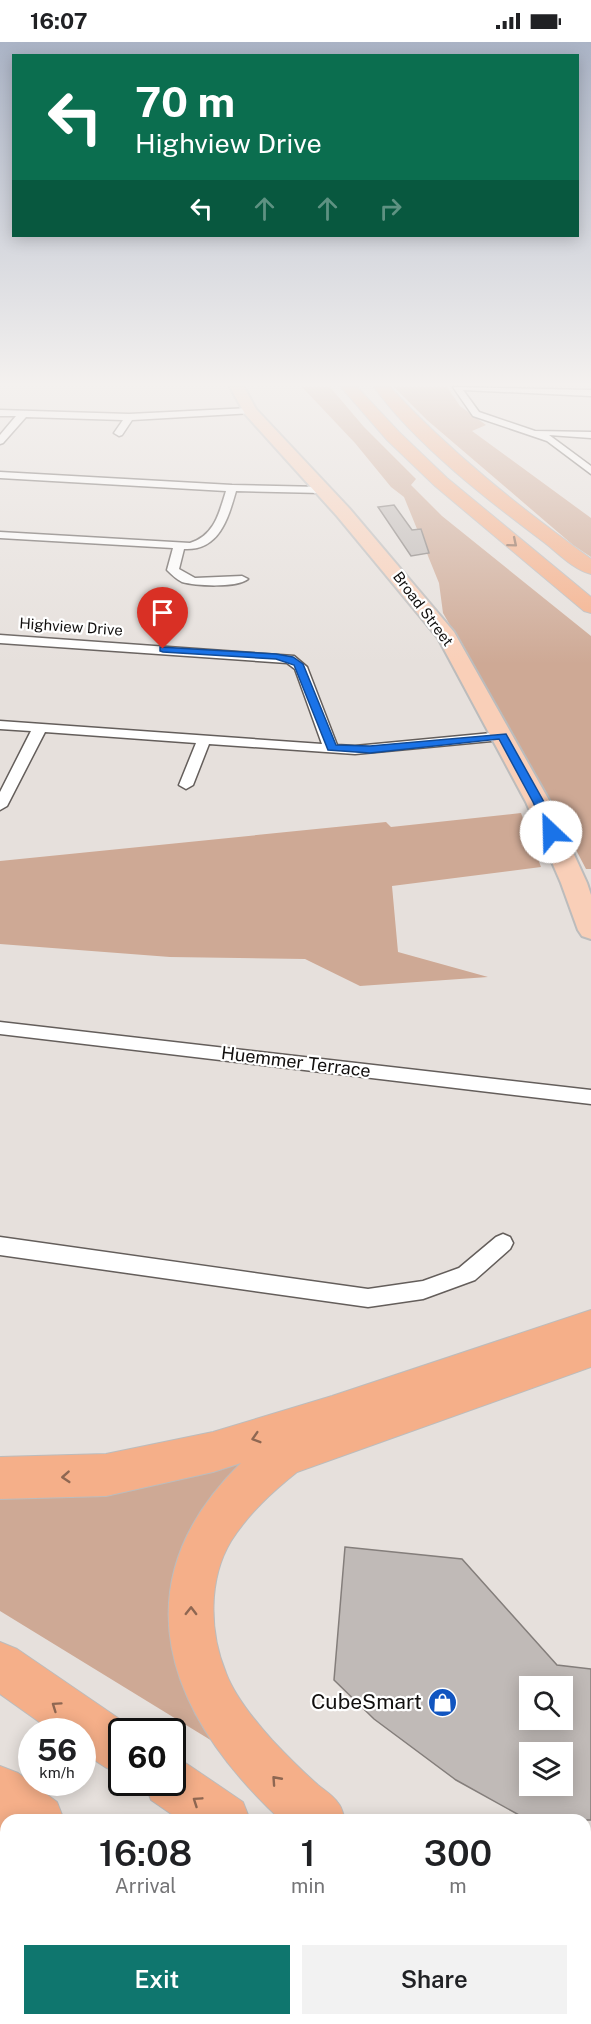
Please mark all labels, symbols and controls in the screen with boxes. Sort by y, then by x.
text: 16:07 [30,8,87,34]
text: 70 m [135,77,235,126]
icon: left [36,78,114,156]
text: Highview Drive [135,127,322,159]
icon: left [185,192,218,225]
icon: ahead [248,192,281,225]
icon: ahead [311,192,344,225]
icon: right [374,192,407,225]
one-way arrow [506,536,517,547]
street label: Broad Street [390,568,457,649]
pin [137,587,188,649]
icon: arrive [146,596,179,629]
street label: Highview Drive [19,614,123,639]
position arrow [519,800,583,864]
street label: Huemmer Terrace [220,1042,372,1081]
one-way arrow [252,1431,262,1443]
one-way arrow [62,1470,71,1483]
one-way arrow [185,1607,197,1616]
map controls [519,1676,573,1796]
button: search [519,1676,573,1730]
shop icon: CubeSmart [427,1686,459,1718]
place label: CubeSmart [311,1689,422,1714]
one-way arrow [51,1702,62,1713]
speed limit sign: 60 [108,1718,186,1796]
text: 56 [37,1732,77,1768]
button: layers [519,1742,573,1796]
text: km/h [39,1764,75,1781]
one-way arrow [272,1777,283,1787]
one-way arrow [193,1797,204,1808]
text: 16:08 [99,1832,192,1874]
text: 1 [301,1832,316,1874]
text: 300 [424,1832,492,1874]
text: Arrival [115,1874,176,1898]
text: min [291,1874,325,1898]
text: m [449,1874,467,1898]
button: Exit [24,1945,290,2014]
button: Share [302,1945,567,2014]

